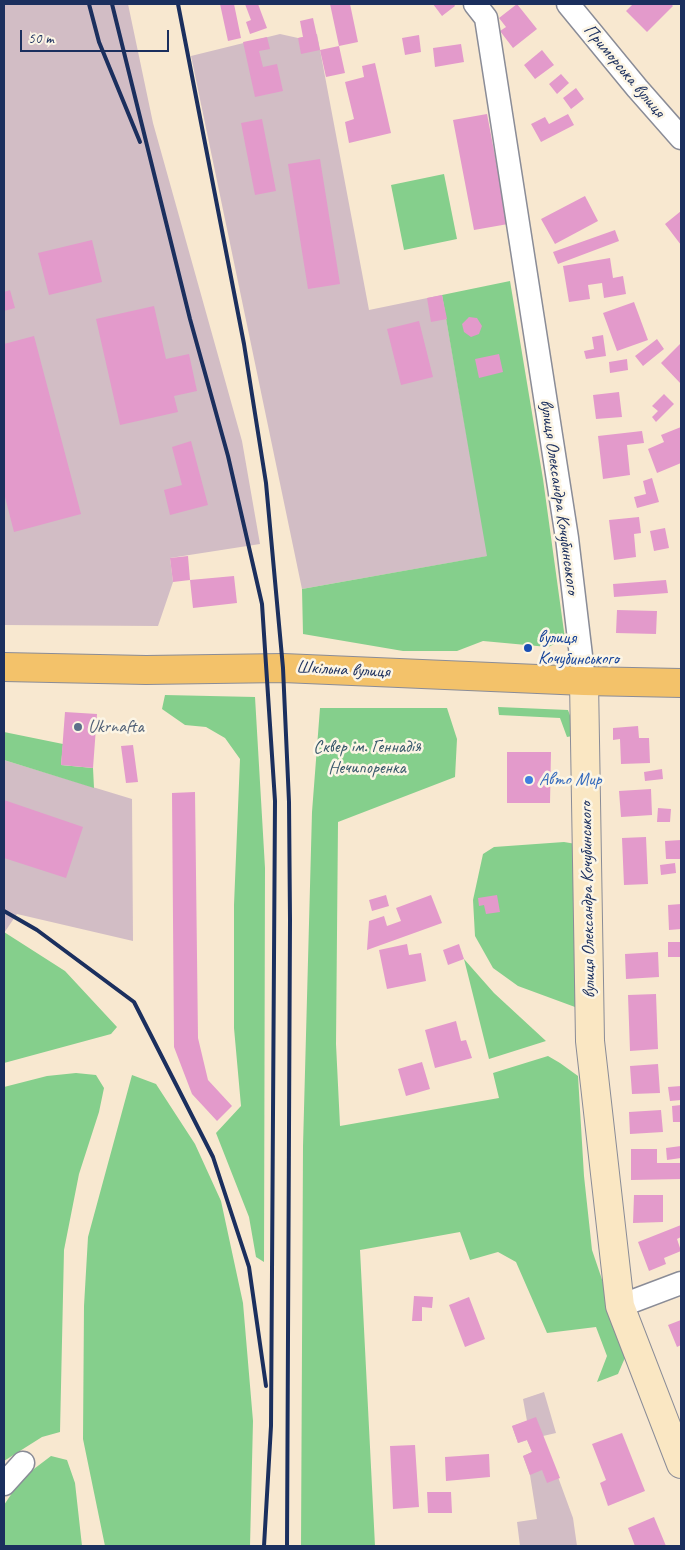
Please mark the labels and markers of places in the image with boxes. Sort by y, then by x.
place label: вулиця Кочубинського [538,627,619,670]
marker: вулиця Кочубинського [522,642,534,654]
place label: Ukrnafta [88,716,144,738]
marker: Ukrnafta [72,721,84,733]
place label: Авто Мир [539,769,601,791]
marker: Авто Мир [523,774,535,786]

